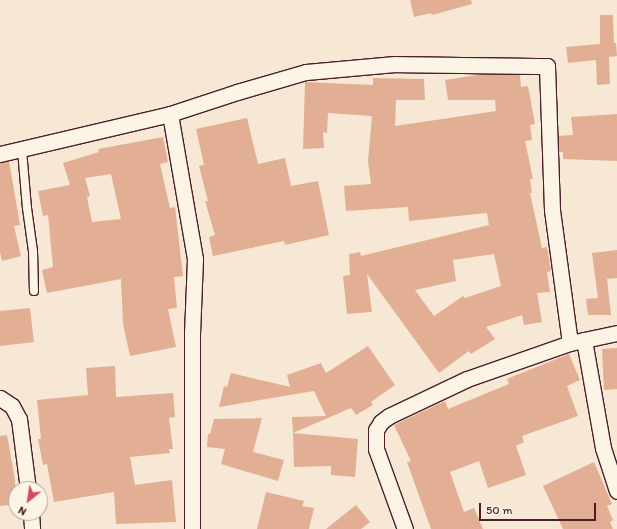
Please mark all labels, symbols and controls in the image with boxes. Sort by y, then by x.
north arrow [8,481,48,521]
scale bar [481,495,598,521]
text: N [16,503,29,518]
text: 50 m [486,503,512,517]

